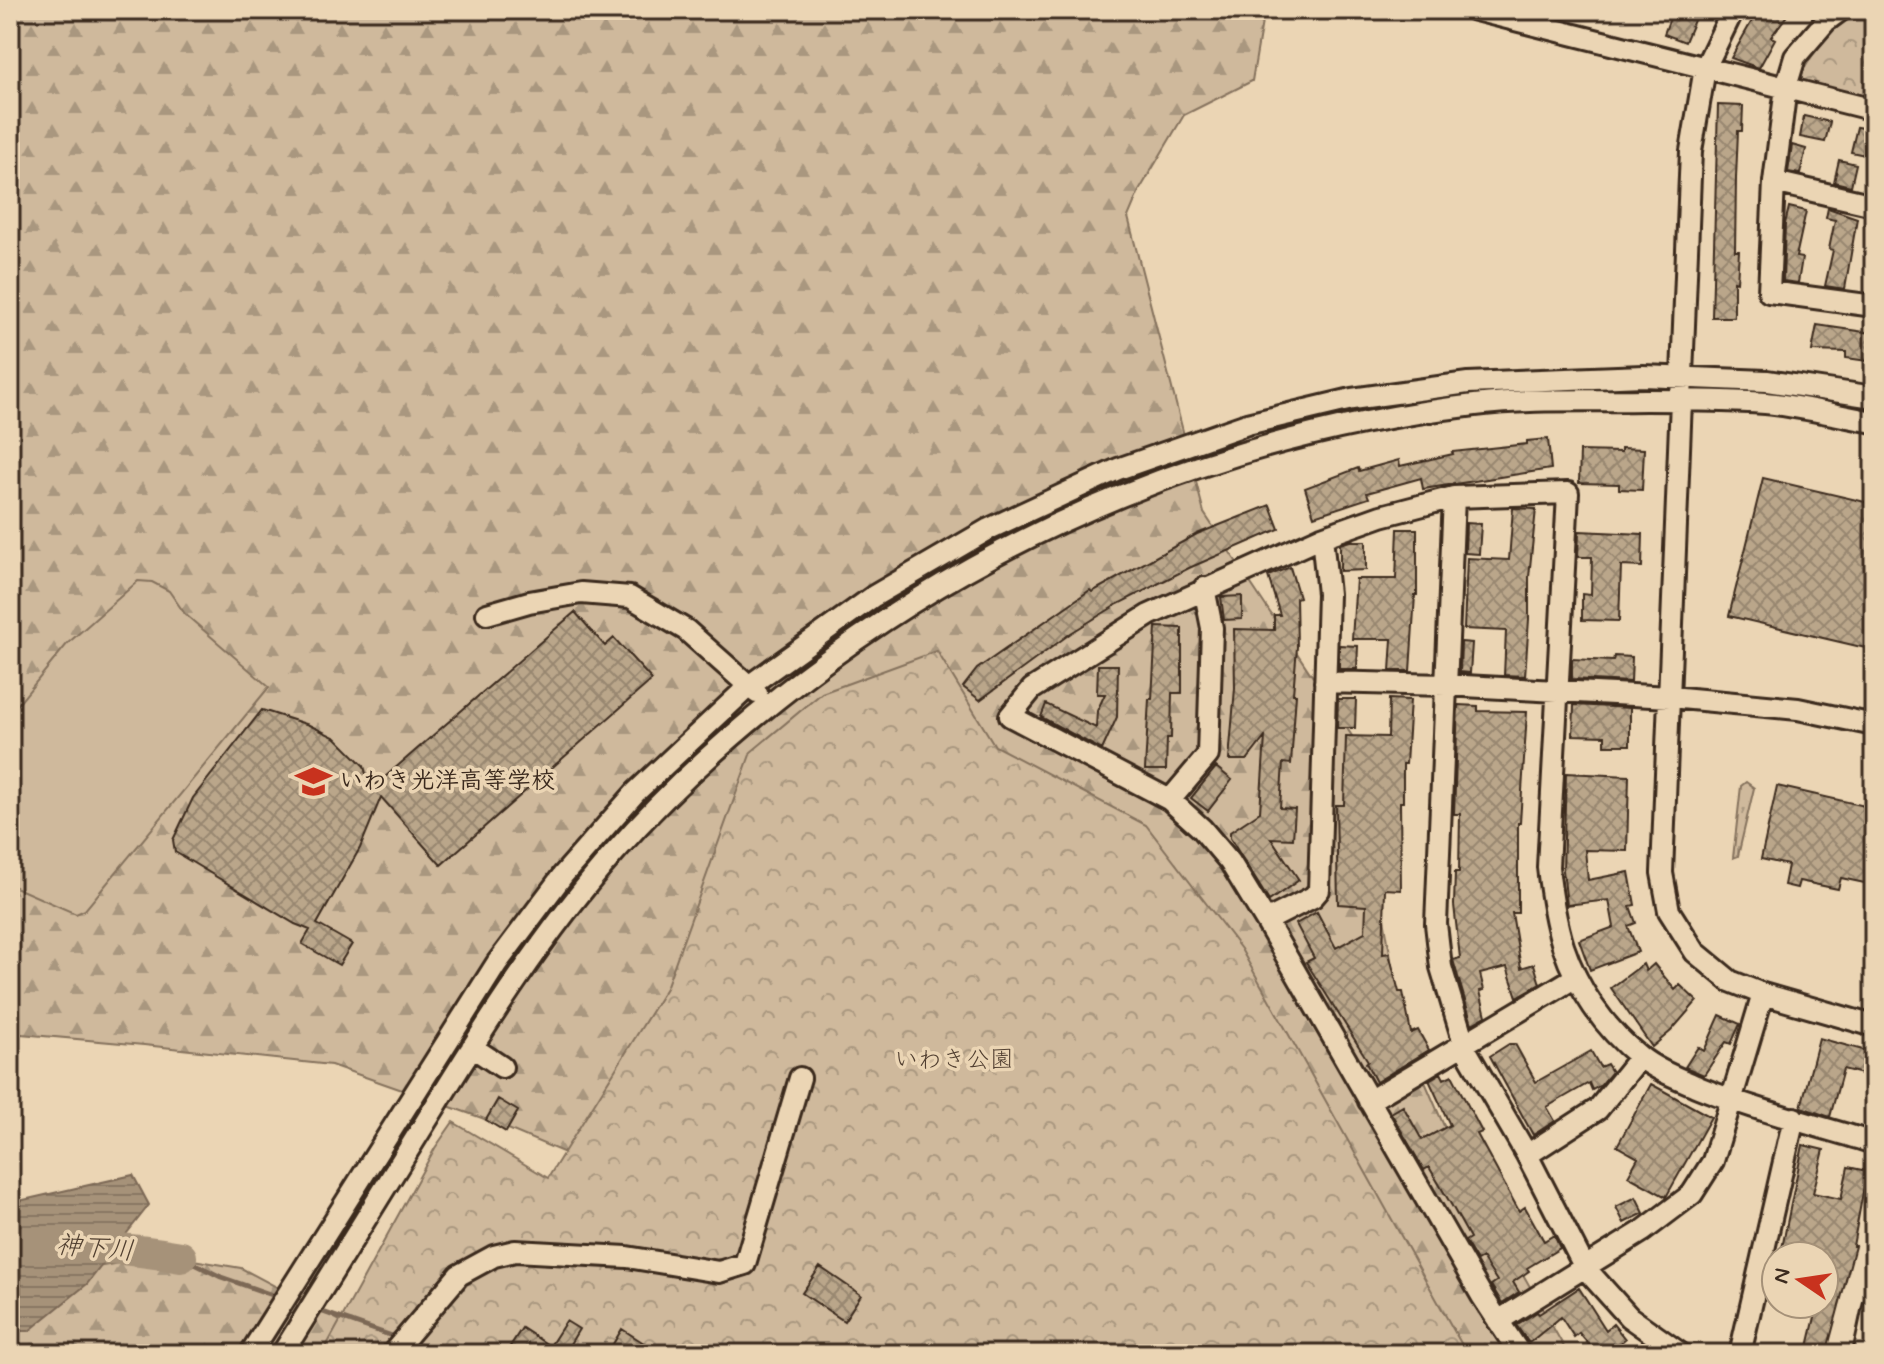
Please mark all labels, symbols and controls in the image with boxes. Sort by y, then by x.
school or university icon: いわき光洋高等学校 [294,762,332,800]
place label: いわき光洋高等学校 [339,766,555,797]
park label: いわき公園 [894,1045,1014,1076]
water label: 神下川 [55,1229,135,1269]
north arrow [1760,1240,1840,1320]
text: N [1767,1266,1798,1286]

